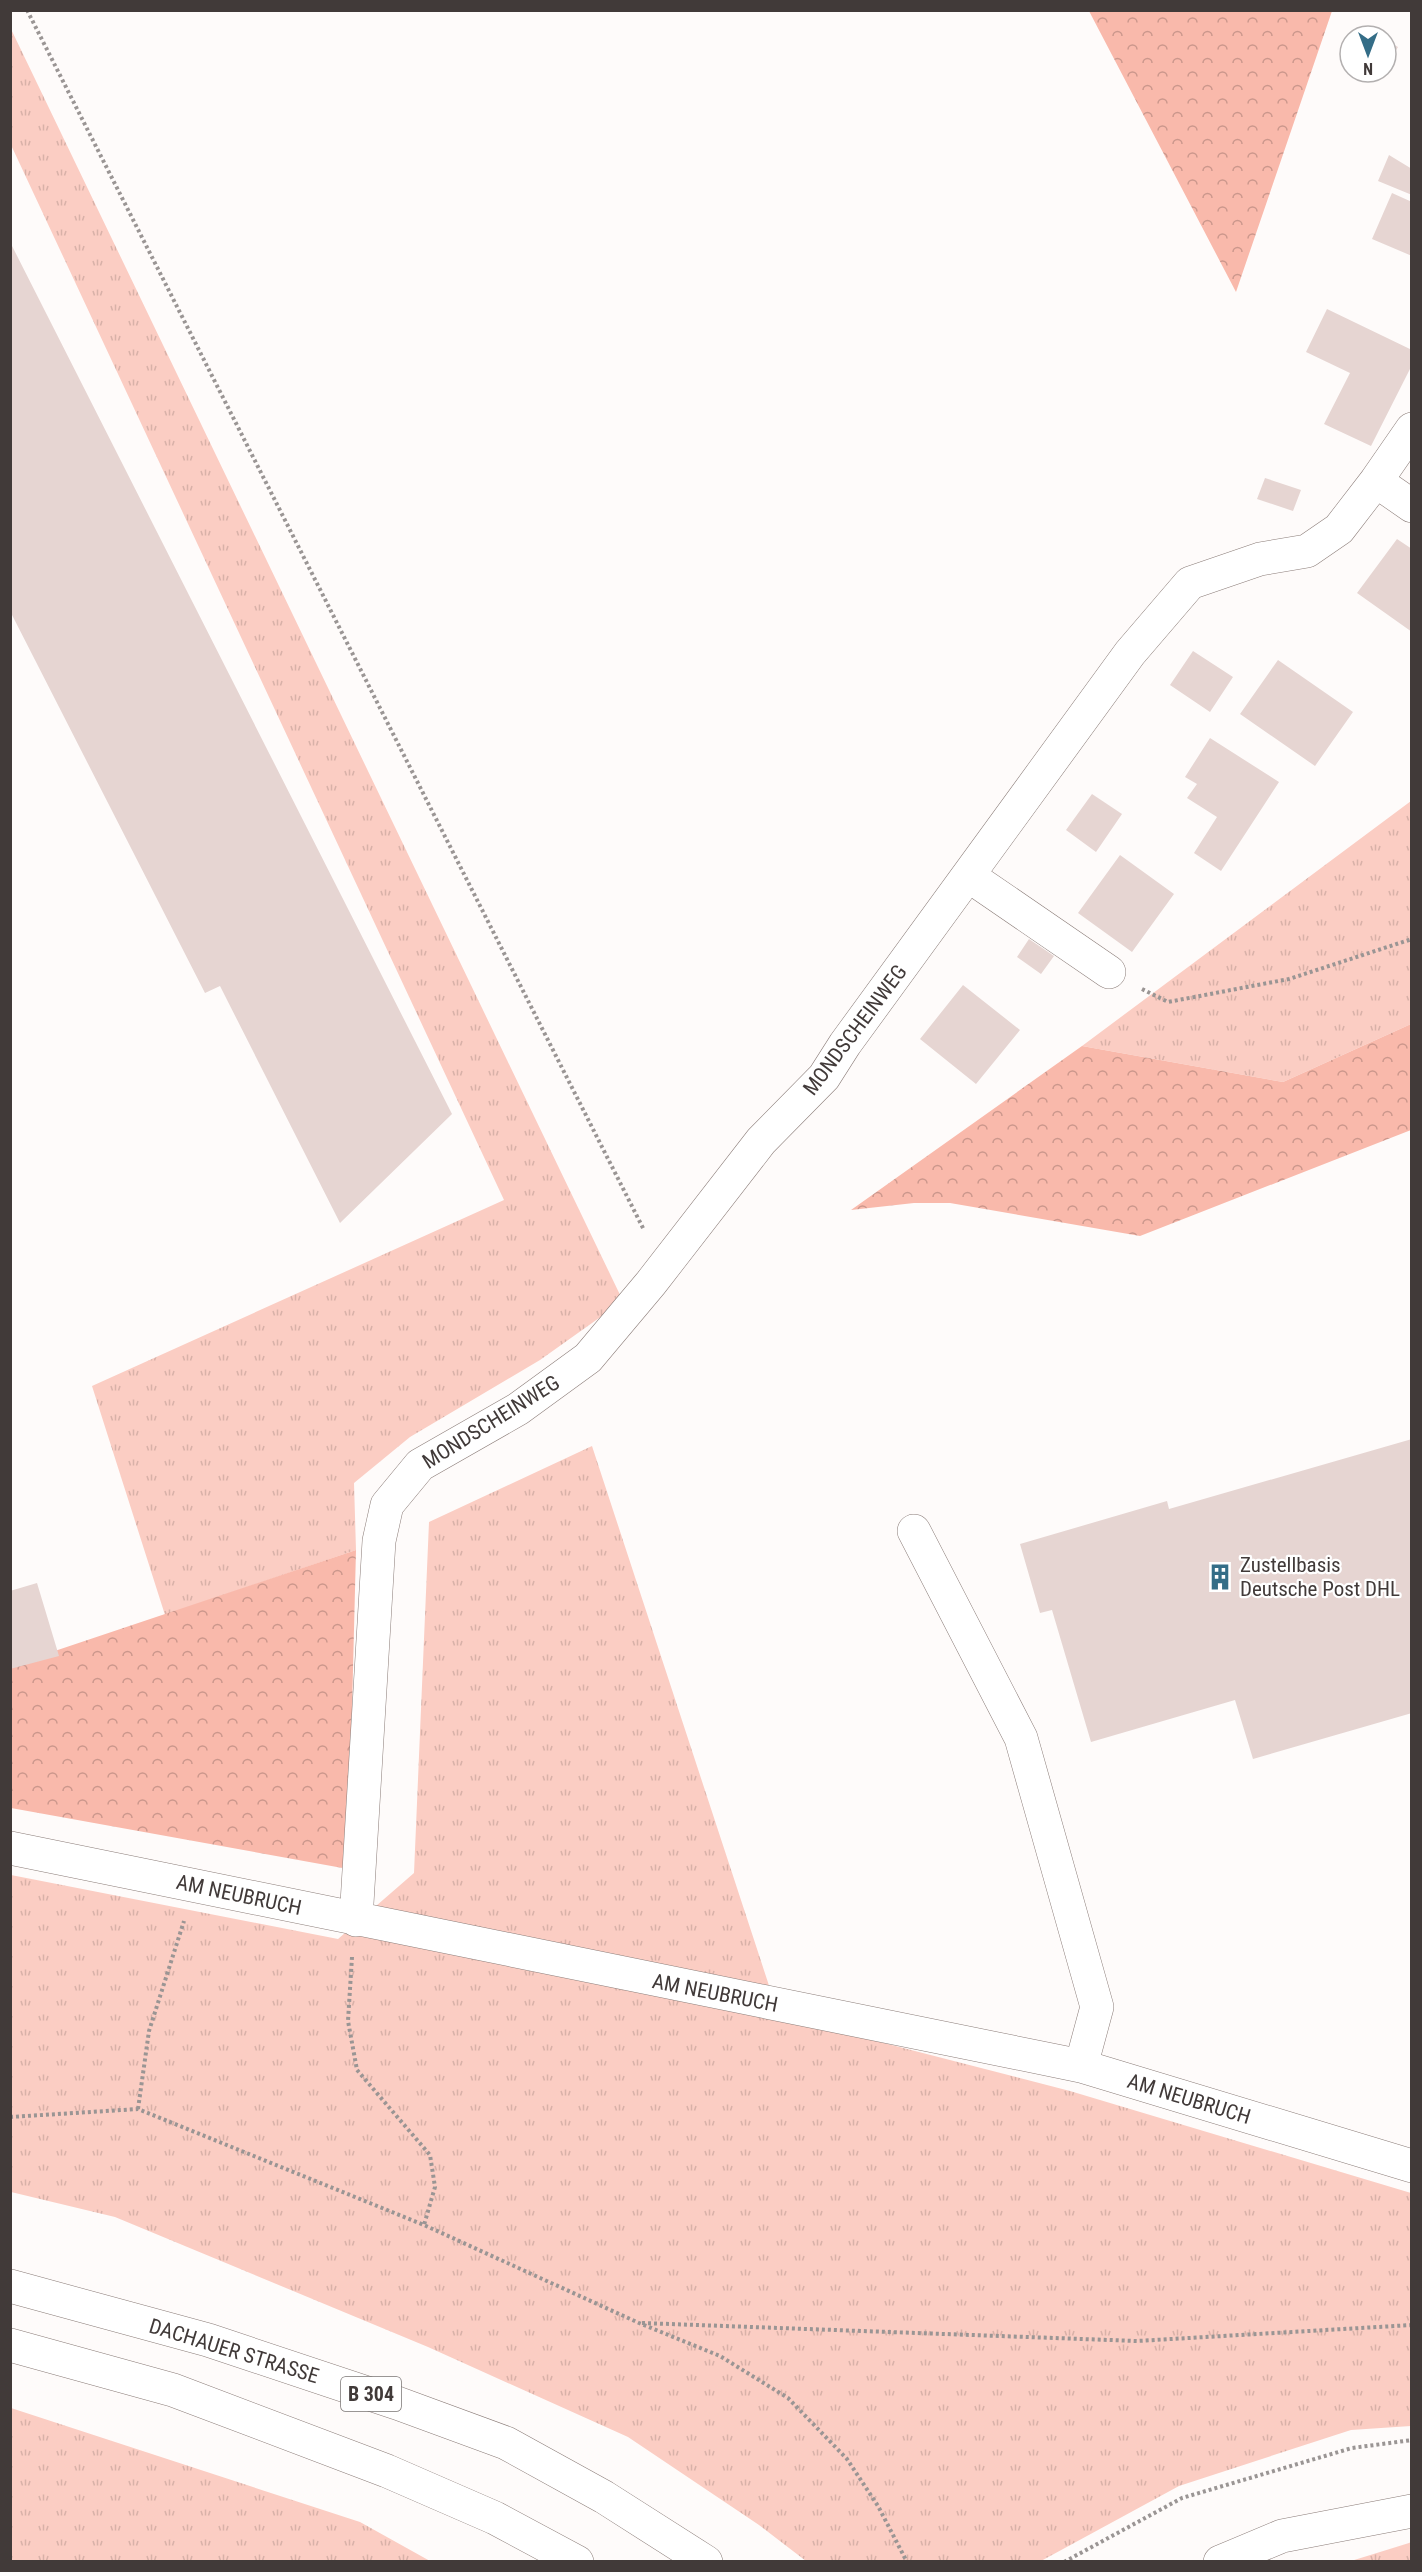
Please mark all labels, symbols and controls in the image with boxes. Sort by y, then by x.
north arrow [1338,24,1398,84]
text: N [1363,59,1373,78]
street label: MONDSCHEINWEG [798,960,912,1100]
street label: MONDSCHEINWEG [418,1370,564,1474]
place label: Zustellbasis Deutsche Post DHL [1240,1553,1400,1601]
building icon: Zustellbasis Deutsche Post DHL [1205,1562,1235,1592]
street label: AM NEUBRUCH [174,1870,304,1920]
street label: AM NEUBRUCH [650,1969,780,2017]
street label: AM NEUBRUCH [1125,2069,1253,2129]
street label: DACHAUER STRASSE [146,2314,322,2388]
road number: B 304 [341,2377,401,2411]

